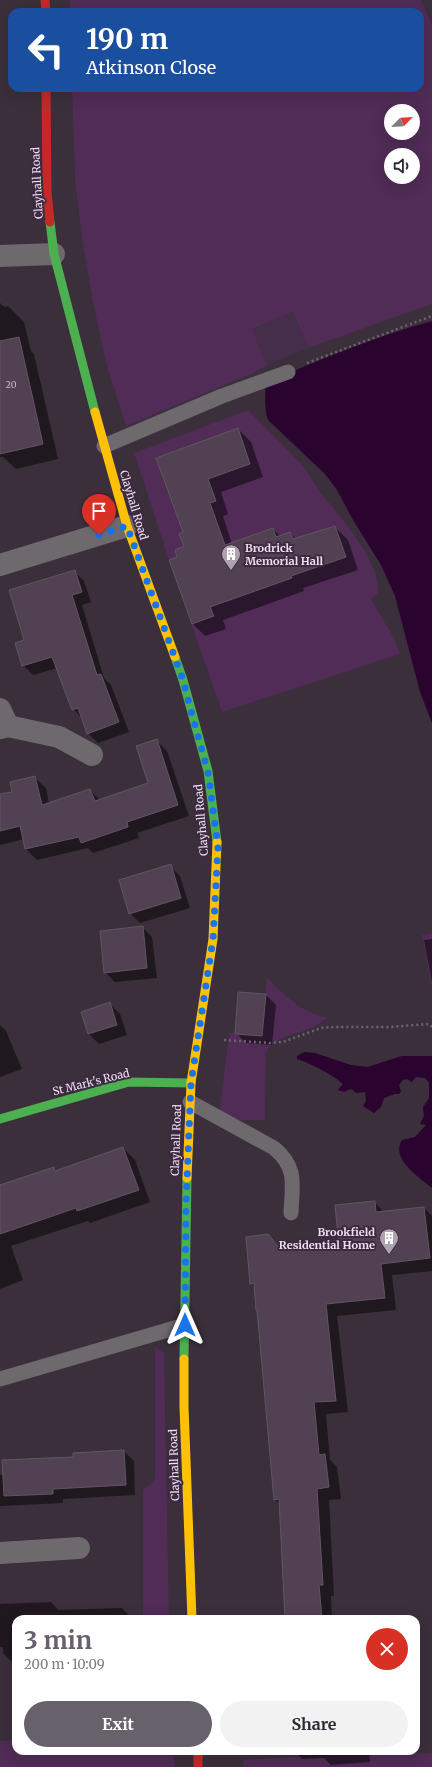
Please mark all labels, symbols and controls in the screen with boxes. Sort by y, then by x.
text: 190 m [86,21,168,57]
icon: left [20,24,72,76]
text: Atkinson Close [86,56,216,79]
north arrow [384,104,420,140]
map controls [384,104,420,184]
street label: Clayhall Road [28,146,46,219]
button: sound [384,148,420,184]
house number: 20 [6,379,17,390]
street label: Clayhall Road [117,469,151,542]
pin [82,494,116,535]
icon: arrive [88,500,110,522]
place label: Brodrick Memorial Hall [245,541,324,568]
building icon: Brodrick Memorial Hall [220,543,242,571]
street label: Clayhall Road [191,783,211,856]
street label: St Mark's Road [51,1066,131,1098]
street label: Clayhall Road [168,1103,184,1176]
place label: Brookfield Residential Home [279,1225,375,1252]
building icon: Brookfield Residential Home [378,1227,400,1255]
position arrow [164,1304,206,1346]
street label: Clayhall Road [166,1428,182,1501]
text: 3 min [24,1625,92,1656]
button: close [366,1628,408,1670]
text: 200 m · 10:09 [24,1656,105,1673]
button: Exit [24,1701,212,1747]
button: Share [220,1701,408,1747]

